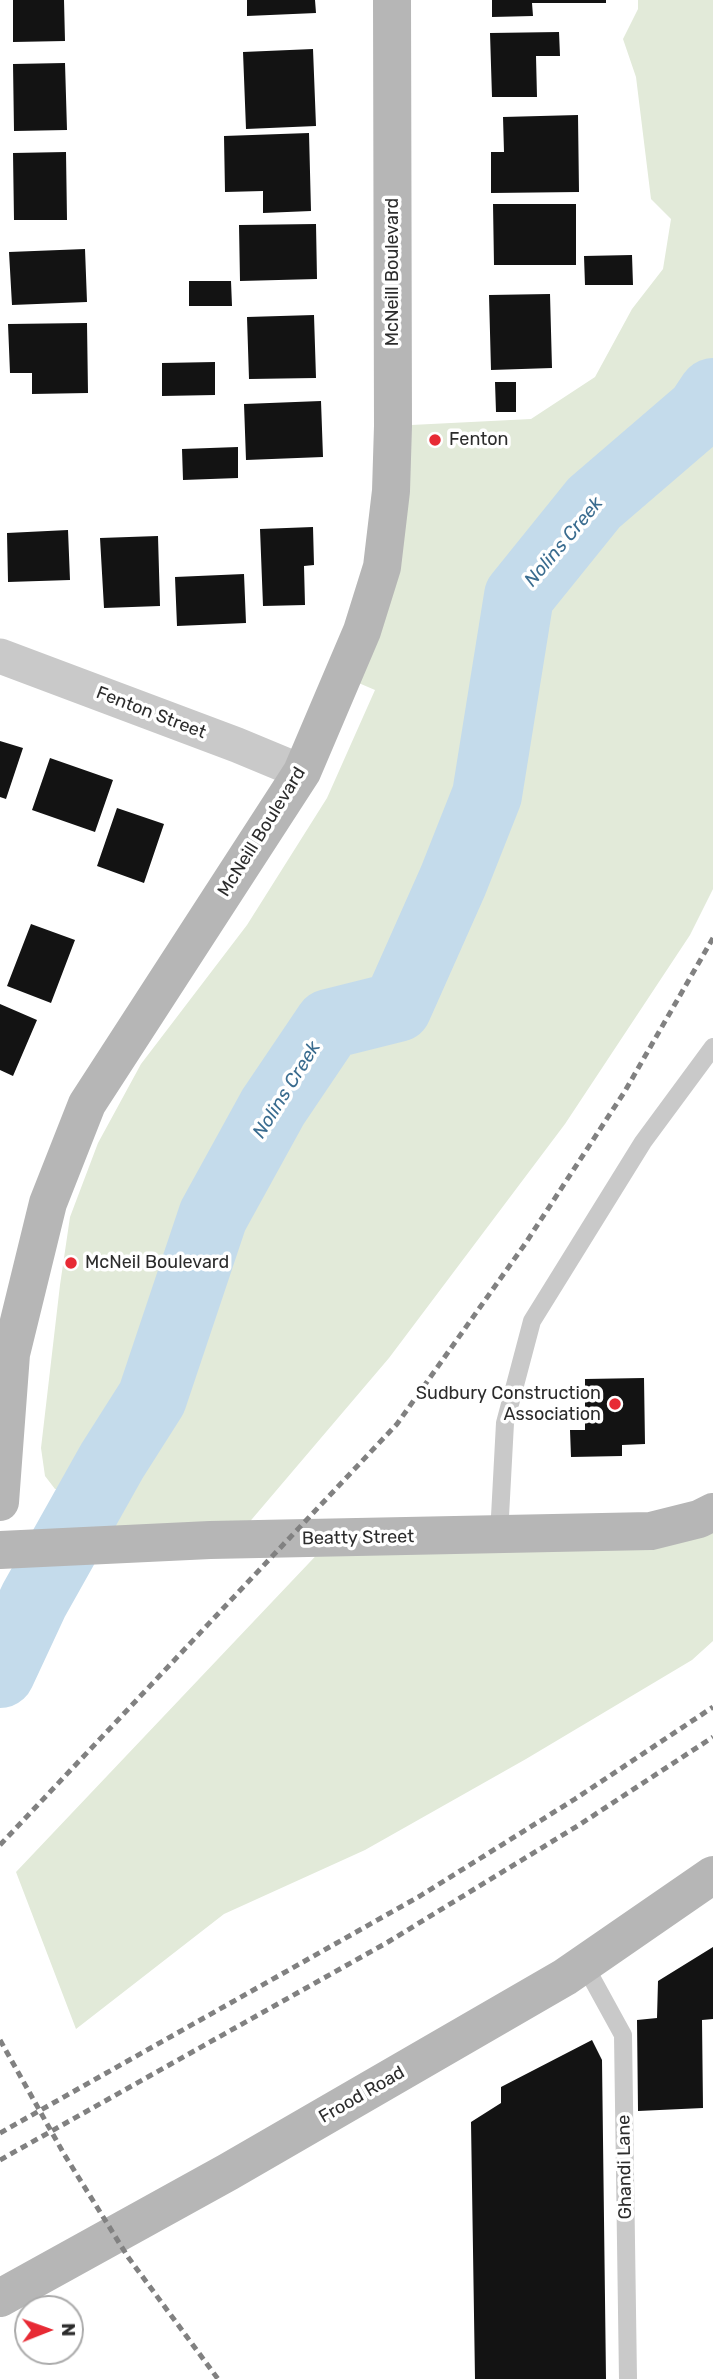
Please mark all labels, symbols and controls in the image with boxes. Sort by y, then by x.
street label: McNeill Boulevard [382,198,404,346]
place label: Fenton [449,429,508,451]
marker: Fenton [427,432,443,448]
water label: Nolins Creek [520,493,608,591]
street label: Fenton Street [93,682,209,744]
street label: McNeill Boulevard [213,763,311,901]
water label: Nolins Creek [248,1037,326,1143]
place label: McNeil Boulevard [85,1252,229,1274]
marker: McNeil Boulevard [63,1255,79,1271]
place label: Sudbury Construction Association [416,1383,601,1426]
marker: Sudbury Construction Association [607,1396,623,1412]
street label: Beatty Street [302,1526,414,1550]
street label: Frood Road [315,2062,409,2128]
street label: Ghandi Lane [613,2115,637,2219]
north arrow [14,2295,84,2365]
text: N [57,2323,80,2337]

